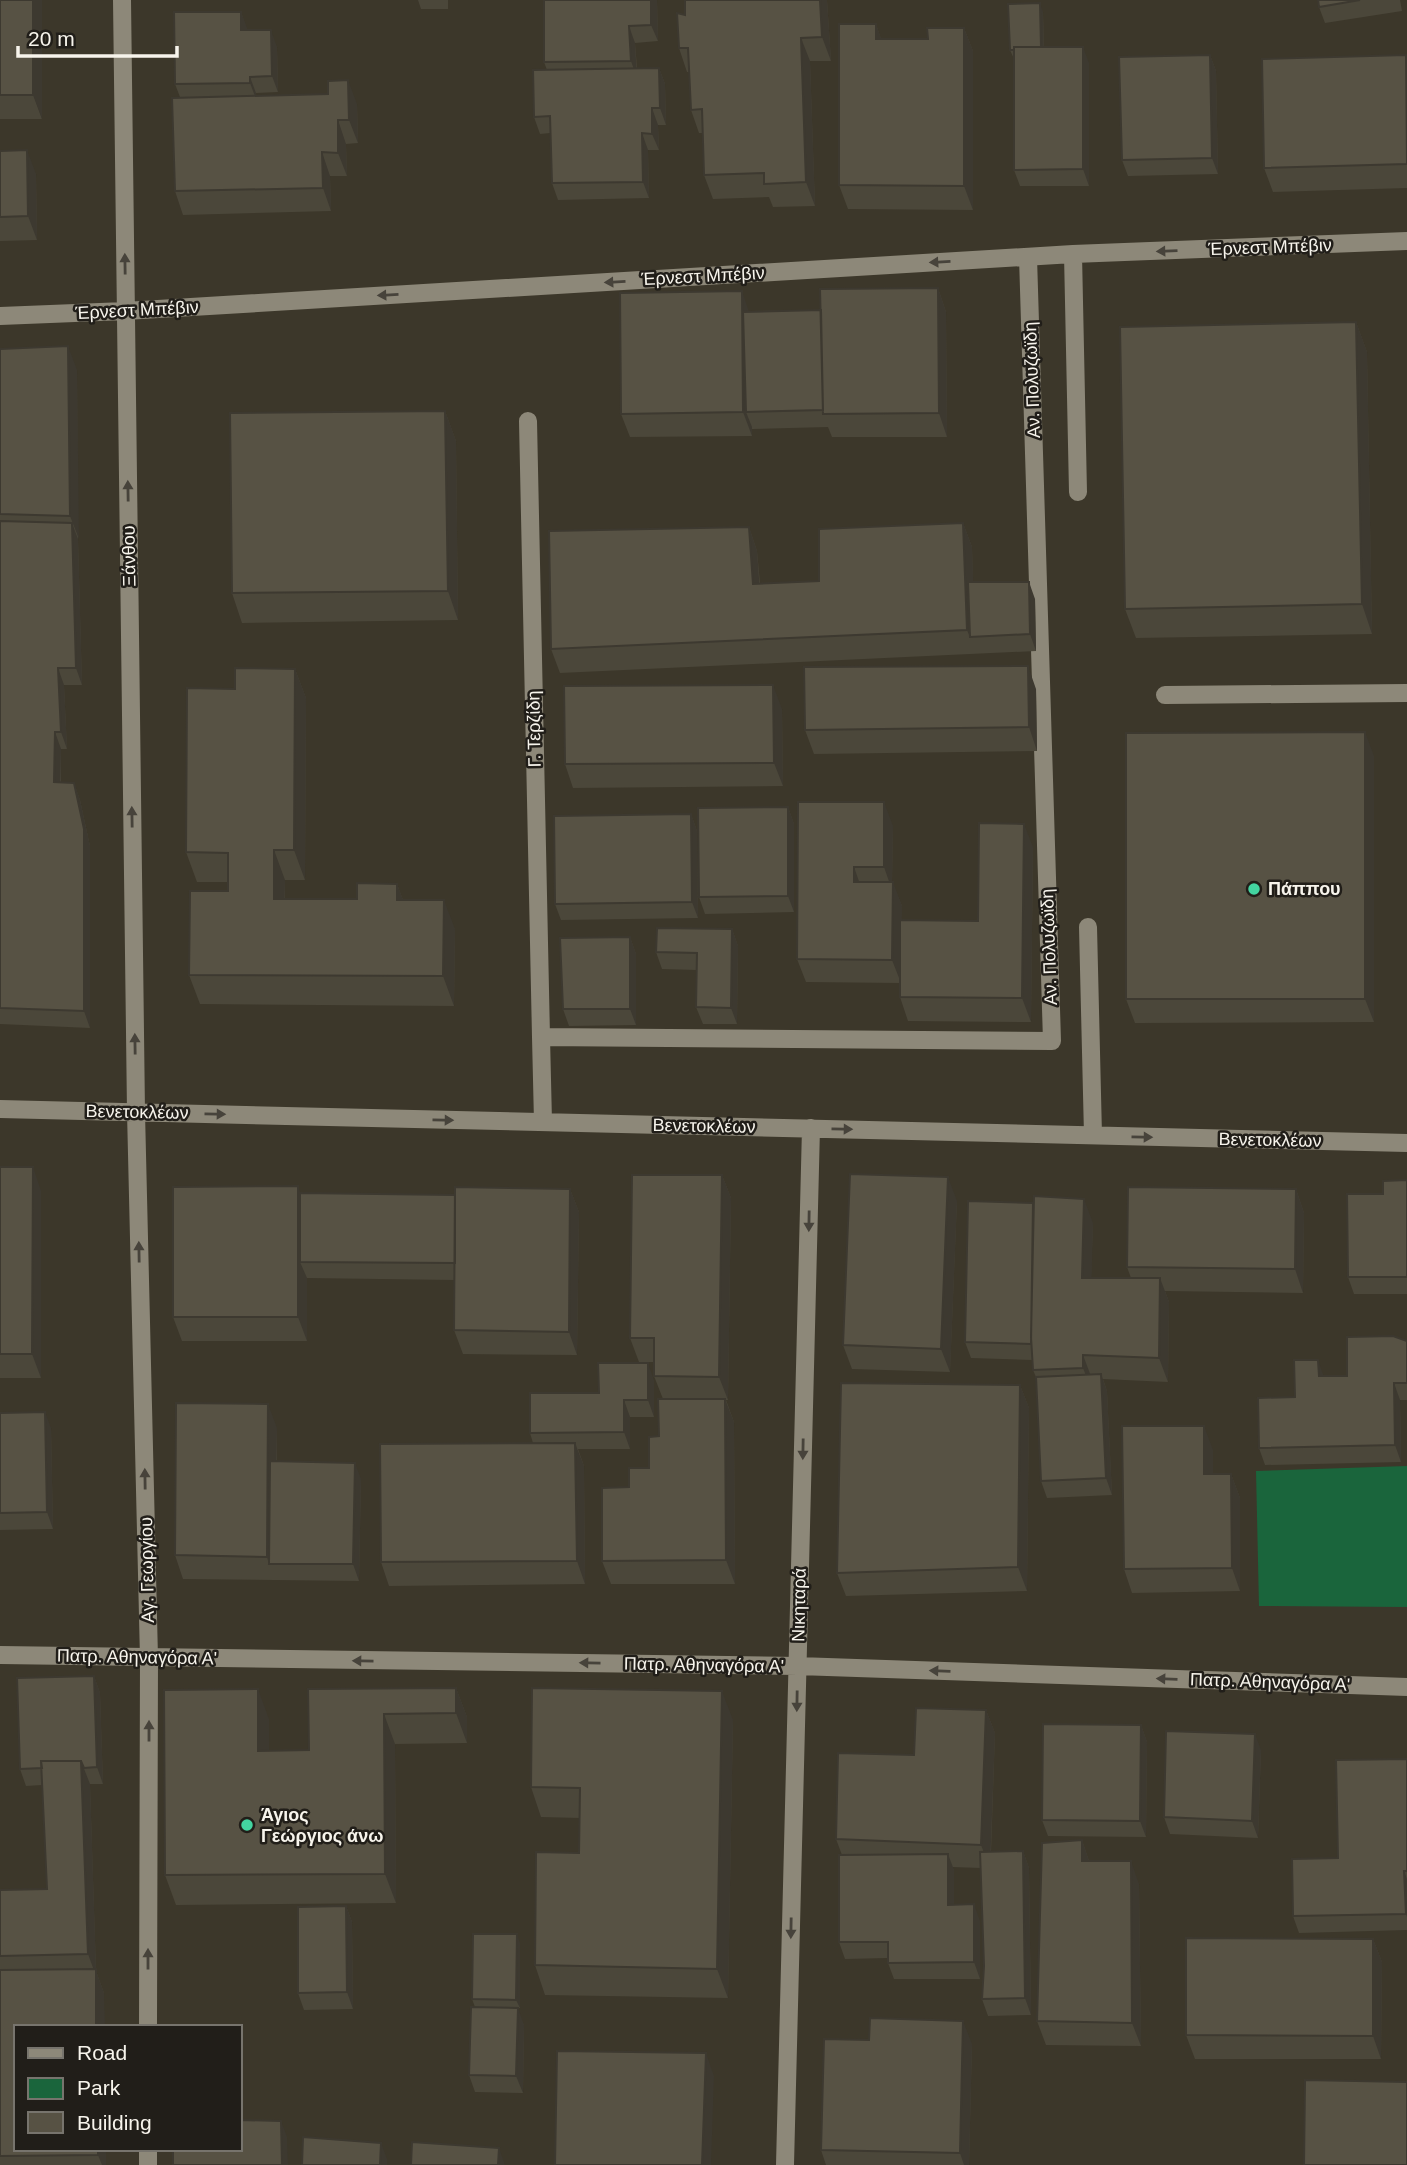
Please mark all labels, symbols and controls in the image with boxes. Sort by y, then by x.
scale bar [18,14,177,58]
text: 20 m [28,27,75,50]
street label: Έρνεστ Μπέβιν [1207,235,1332,259]
one-way arrow [1156,245,1178,256]
one-way arrow [119,252,131,274]
one-way arrow [929,257,951,268]
street label: Έρνεστ Μπέβιν [640,263,765,289]
one-way arrow [604,276,626,287]
one-way arrow [377,290,399,301]
street label: Έρνεστ Μπέβιν [74,297,199,323]
street label: Αν. Πολυζωϊδη [1020,321,1044,439]
one-way arrow [122,480,134,502]
street label: Ξάνθου [118,525,140,587]
street label: Γ. Τερζίδη [523,690,545,768]
one-way arrow [126,805,138,827]
place label: Πάππου [1268,879,1341,899]
marker: Πάππου [1246,881,1262,897]
street label: Αν. Πολυζωϊδη [1037,888,1061,1006]
one-way arrow [129,1033,141,1055]
street label: Βενετοκλέων [85,1101,189,1123]
one-way arrow [204,1109,226,1120]
one-way arrow [432,1114,454,1125]
street label: Βενετοκλέων [652,1115,756,1137]
one-way arrow [831,1124,853,1135]
street label: Βενετοκλέων [1218,1129,1322,1151]
one-way arrow [1132,1131,1154,1142]
one-way arrow [803,1210,814,1232]
one-way arrow [133,1240,145,1262]
one-way arrow [797,1438,809,1460]
one-way arrow [139,1468,150,1490]
street label: Αγ. Γεωργίου [136,1517,158,1623]
street label: Νικηταρά [788,1568,810,1642]
street label: Πατρ. Αθηναγόρα Α' [57,1646,217,1668]
street label: Πατρ. Αθηναγόρα Α' [624,1654,784,1676]
one-way arrow [351,1655,373,1666]
one-way arrow [579,1658,601,1669]
one-way arrow [929,1665,951,1676]
street label: Πατρ. Αθηναγόρα Α' [1190,1669,1350,1695]
one-way arrow [1156,1673,1178,1684]
one-way arrow [791,1690,802,1712]
one-way arrow [143,1720,155,1742]
place label: Άγιος Γεώργιος άνω [261,1805,383,1846]
marker: Άγιος Γεώργιος άνω [239,1817,255,1833]
one-way arrow [785,1917,797,1939]
one-way arrow [142,1947,154,1969]
legend [14,2025,242,2151]
text: Road [77,2041,127,2064]
text: Park [77,2076,121,2099]
text: Building [77,2111,152,2134]

